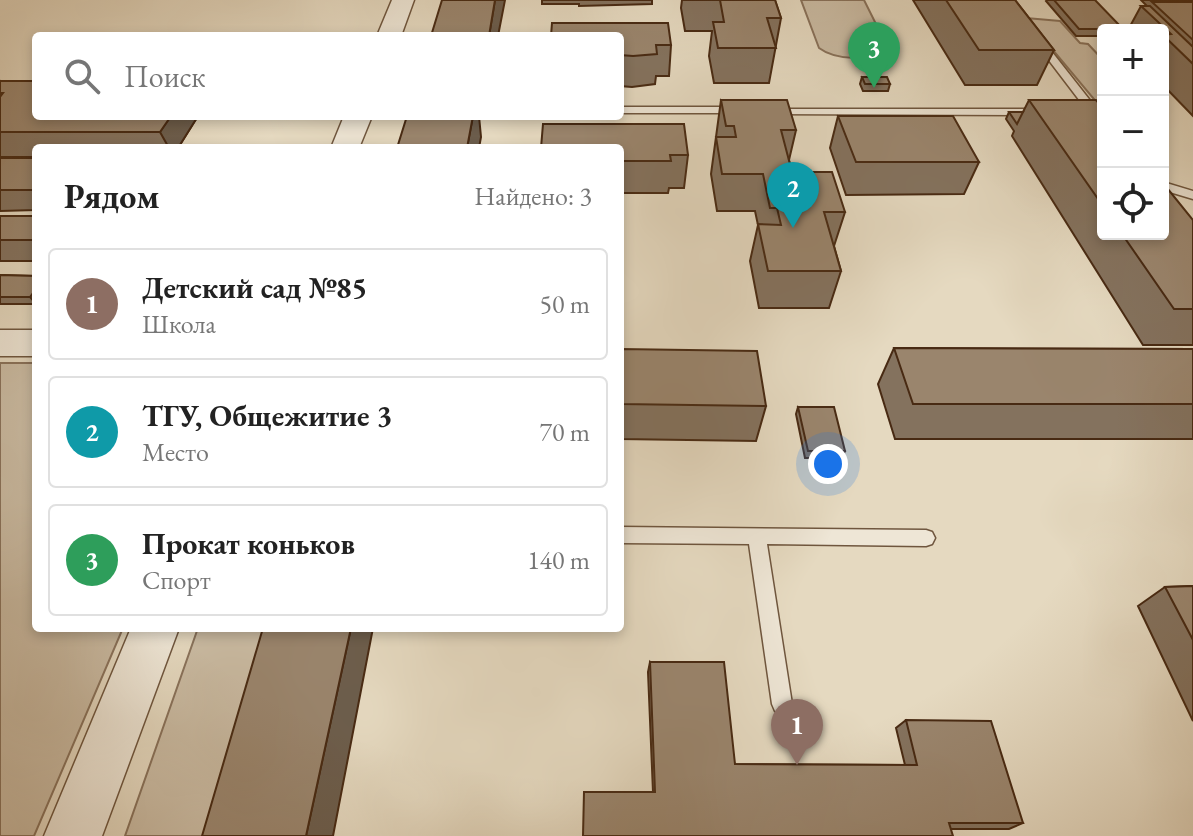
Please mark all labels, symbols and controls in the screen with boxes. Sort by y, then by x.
pin: 3 [848,22,900,88]
map controls [1097,24,1169,240]
button: + [1097,24,1169,96]
search box [32,32,624,120]
icon: search [60,54,104,98]
text: Поиск [124,57,206,96]
button: − [1097,96,1169,168]
pin: 2 [767,162,819,228]
button: locate [1097,168,1169,240]
text: Рядом [64,174,159,218]
text: Найдено: 3 [474,179,592,213]
text: Детский сад №85 [142,268,367,307]
text: 1 [85,287,99,321]
text: 50 m [540,287,590,321]
text: Школа [142,307,216,341]
text: ТГУ, Общежитие 3 [142,396,392,435]
text: 2 [85,415,99,449]
text: 70 m [540,415,590,449]
text: Место [142,435,209,469]
your location [808,444,848,484]
text: Прокат коньков [142,524,355,563]
text: 3 [85,543,99,577]
text: 140 m [527,543,590,577]
text: Спорт [142,563,211,597]
pin: 1 [771,699,823,765]

